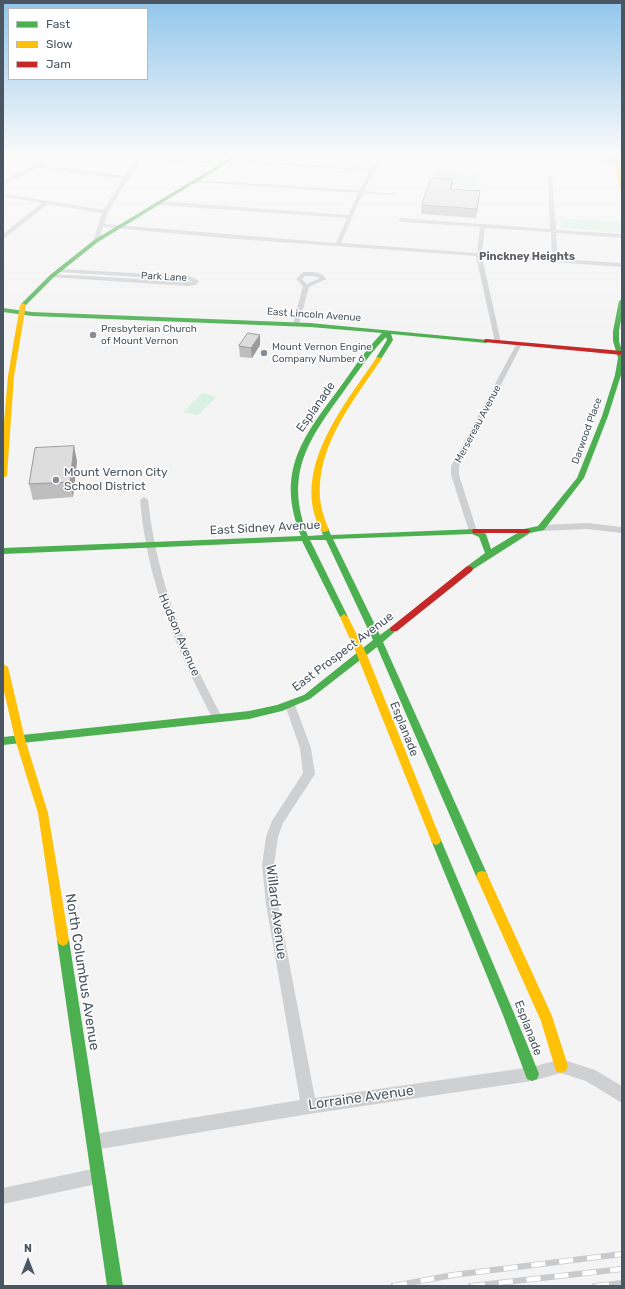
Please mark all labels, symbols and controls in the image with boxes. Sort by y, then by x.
legend [8,8,148,80]
text: Fast [46,17,70,31]
text: Slow [46,37,73,51]
text: Jam [46,57,71,71]
district label: Pinckney Heights [479,250,575,264]
street label: Park Lane [141,270,187,284]
street label: East Lincoln Avenue [267,306,361,324]
place label: Presbyterian Church of Mount Vernon [101,323,197,346]
marker: Presbyterian Church of Mount Vernon [88,330,98,340]
place label: Mount Vernon Engine Company Number 6 [272,341,372,364]
marker: Mount Vernon Engine Company Number 6 [259,348,269,358]
street label: Esplanade [294,379,338,435]
street label: Mersereau Avenue [452,383,504,465]
street label: Darwood Place [569,396,605,466]
place label: Mount Vernon City School District [64,466,168,494]
marker: Mount Vernon City School District [51,475,61,485]
street label: East Sidney Avenue [209,518,321,538]
street label: Hudson Avenue [155,592,203,678]
street label: East Prospect Avenue [290,609,396,695]
street label: Esplanade [386,699,422,759]
street label: Willard Avenue [262,864,290,960]
street label: North Columbus Avenue [61,892,103,1052]
street label: Esplanade [511,998,545,1058]
street label: Lorraine Avenue [307,1082,415,1114]
north arrow [8,1241,48,1281]
text: N [24,1242,32,1255]

